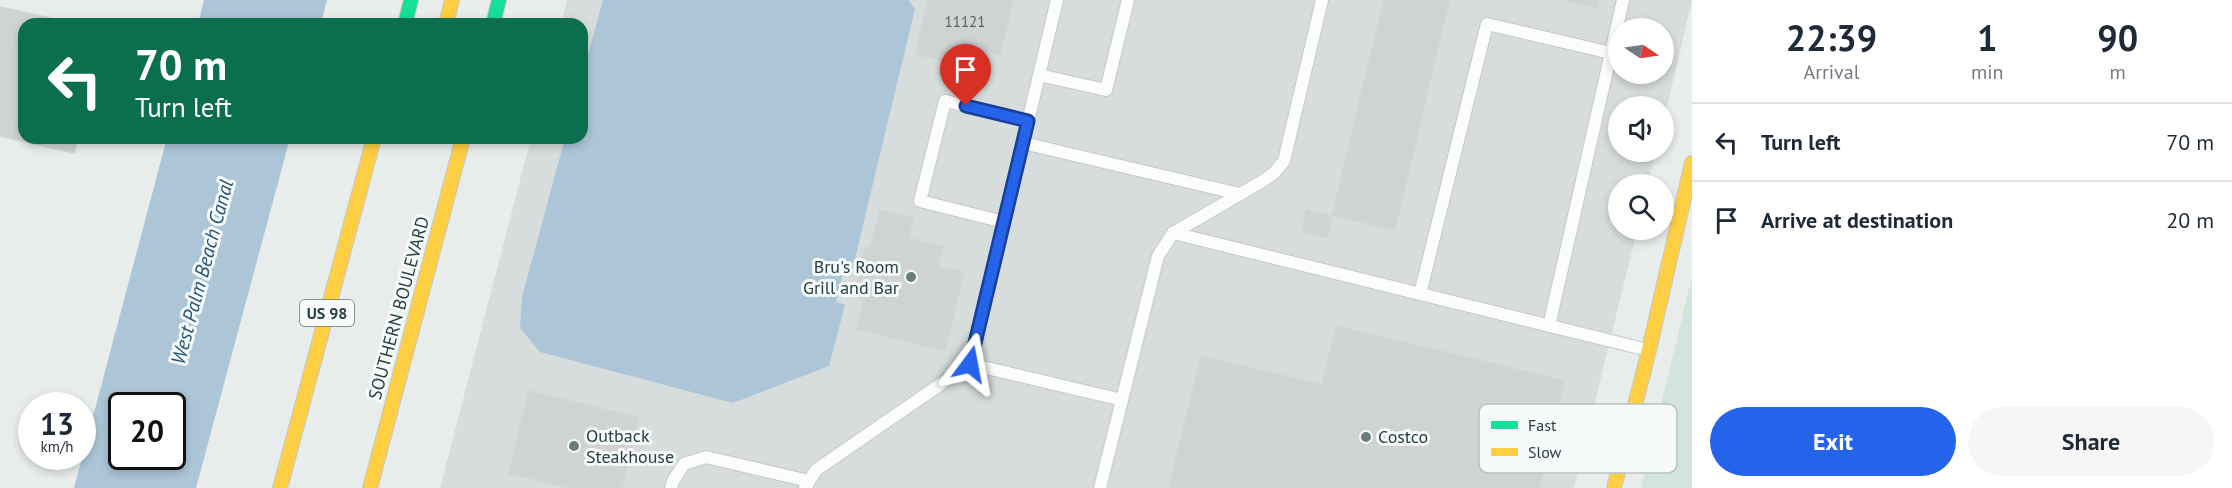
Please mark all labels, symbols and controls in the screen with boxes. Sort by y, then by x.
house number: 11121 [945,12,985,31]
text: 22:39 [1786,14,1877,61]
text: 1 [1977,14,1997,61]
text: 90 [2097,14,2138,61]
north arrow [1608,18,1674,84]
map controls [1608,18,1674,240]
text: 70 m [135,37,227,92]
icon: left [36,42,114,120]
pin [940,44,991,106]
icon: arrive [949,53,982,86]
text: Arrival [1803,59,1860,85]
text: min [1971,59,2004,85]
text: m [2110,59,2126,85]
text: Turn left [135,90,232,124]
button: sound [1608,96,1674,162]
icon: left [1710,126,1743,159]
text: Turn left [1761,128,1841,156]
text: 70 m [2166,128,2214,156]
button: search [1608,174,1674,240]
water label: West Palm Beach Canal [165,176,239,367]
icon: arrive [1710,204,1743,237]
text: Arrive at destination [1761,206,1953,234]
text: 20 m [2166,206,2214,234]
street label: SOUTHERN BOULEVARD [363,214,434,402]
place label: Bru's Room Grill and Bar [803,255,899,299]
marker: Bru's Room Grill and Bar [904,270,918,284]
road number: US 98 [300,300,354,326]
position arrow [938,332,1002,396]
speed limit sign: 20 [108,392,186,470]
text: 13 [40,404,74,443]
legend [1479,404,1677,473]
button: Exit [1710,407,1956,476]
button: Share [1968,407,2214,476]
text: Fast [1528,415,1557,435]
place label: Outback Steakhouse [586,424,674,468]
place label: Costco [1378,425,1428,448]
marker: Costco [1359,430,1373,444]
text: km/h [41,437,73,456]
marker: Outback Steakhouse [567,439,581,453]
text: Slow [1528,442,1562,462]

